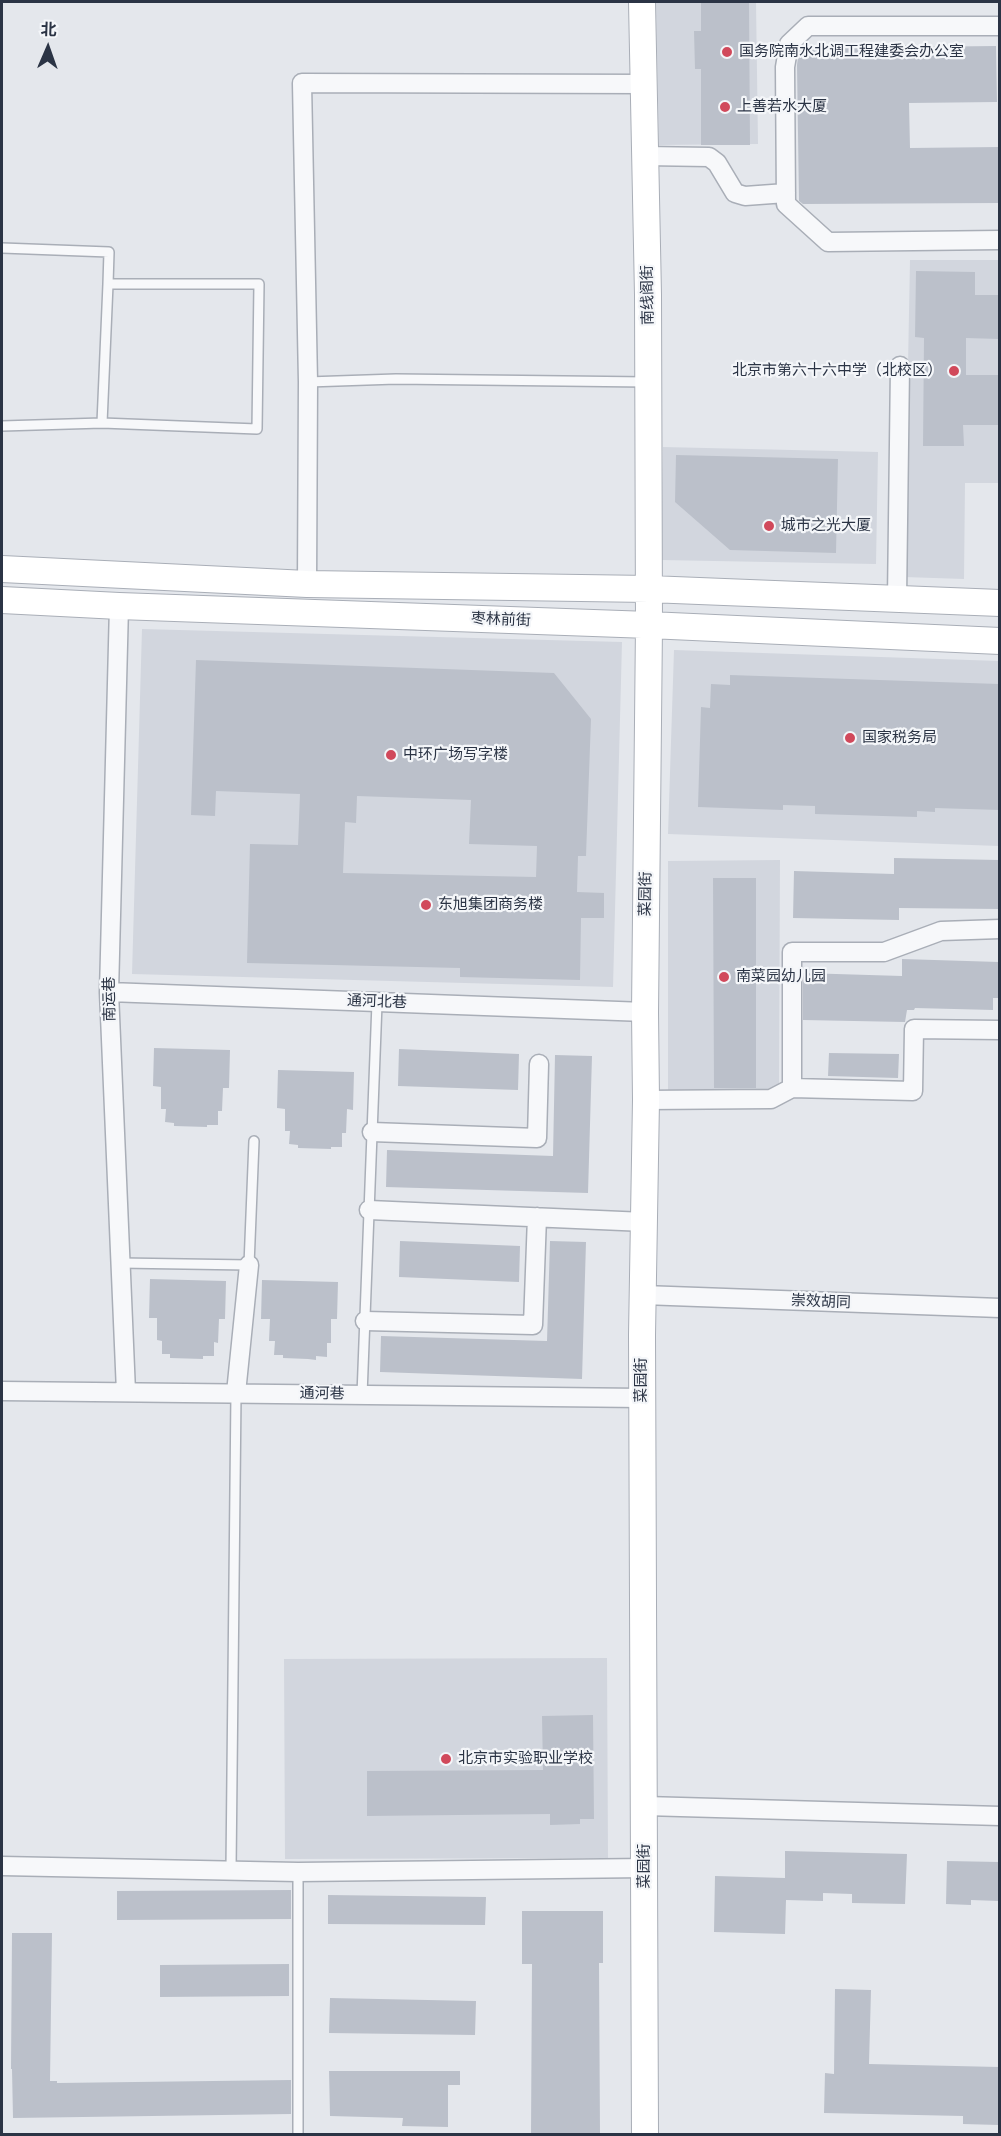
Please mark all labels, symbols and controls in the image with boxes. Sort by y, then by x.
north arrow [18,18,78,78]
text: 北 [40,21,57,38]
place label: 国务院南水北调工程建委会办公室 [739,43,964,61]
marker: 国务院南水北调工程建委会办公室 [720,45,734,59]
place label: 上善若水大厦 [737,98,827,116]
marker: 上善若水大厦 [718,100,732,114]
street label: 南线阁街 [638,265,658,325]
place label: 北京市第六十六中学（北校区） [732,362,942,380]
marker: 北京市第六十六中学（北校区） [947,364,961,378]
place label: 城市之光大厦 [781,517,871,535]
marker: 城市之光大厦 [762,519,776,533]
street label: 枣林前街 [471,610,531,630]
place label: 国家税务局 [862,729,937,747]
marker: 国家税务局 [843,731,857,745]
place label: 中环广场写字楼 [403,746,508,764]
marker: 中环广场写字楼 [384,748,398,762]
street label: 菜园街 [637,871,655,917]
place label: 东旭集团商务楼 [438,896,543,914]
marker: 东旭集团商务楼 [419,898,433,912]
place label: 南菜园幼儿园 [736,968,826,986]
marker: 南菜园幼儿园 [717,970,731,984]
street label: 南运巷 [101,976,119,1022]
street label: 通河北巷 [347,992,407,1012]
street label: 崇效胡同 [791,1292,851,1312]
street label: 菜园街 [633,1358,651,1402]
street label: 通河巷 [299,1385,345,1403]
place label: 北京市实验职业学校 [458,1750,593,1768]
marker: 北京市实验职业学校 [439,1752,453,1766]
street label: 菜园街 [636,1844,654,1888]

